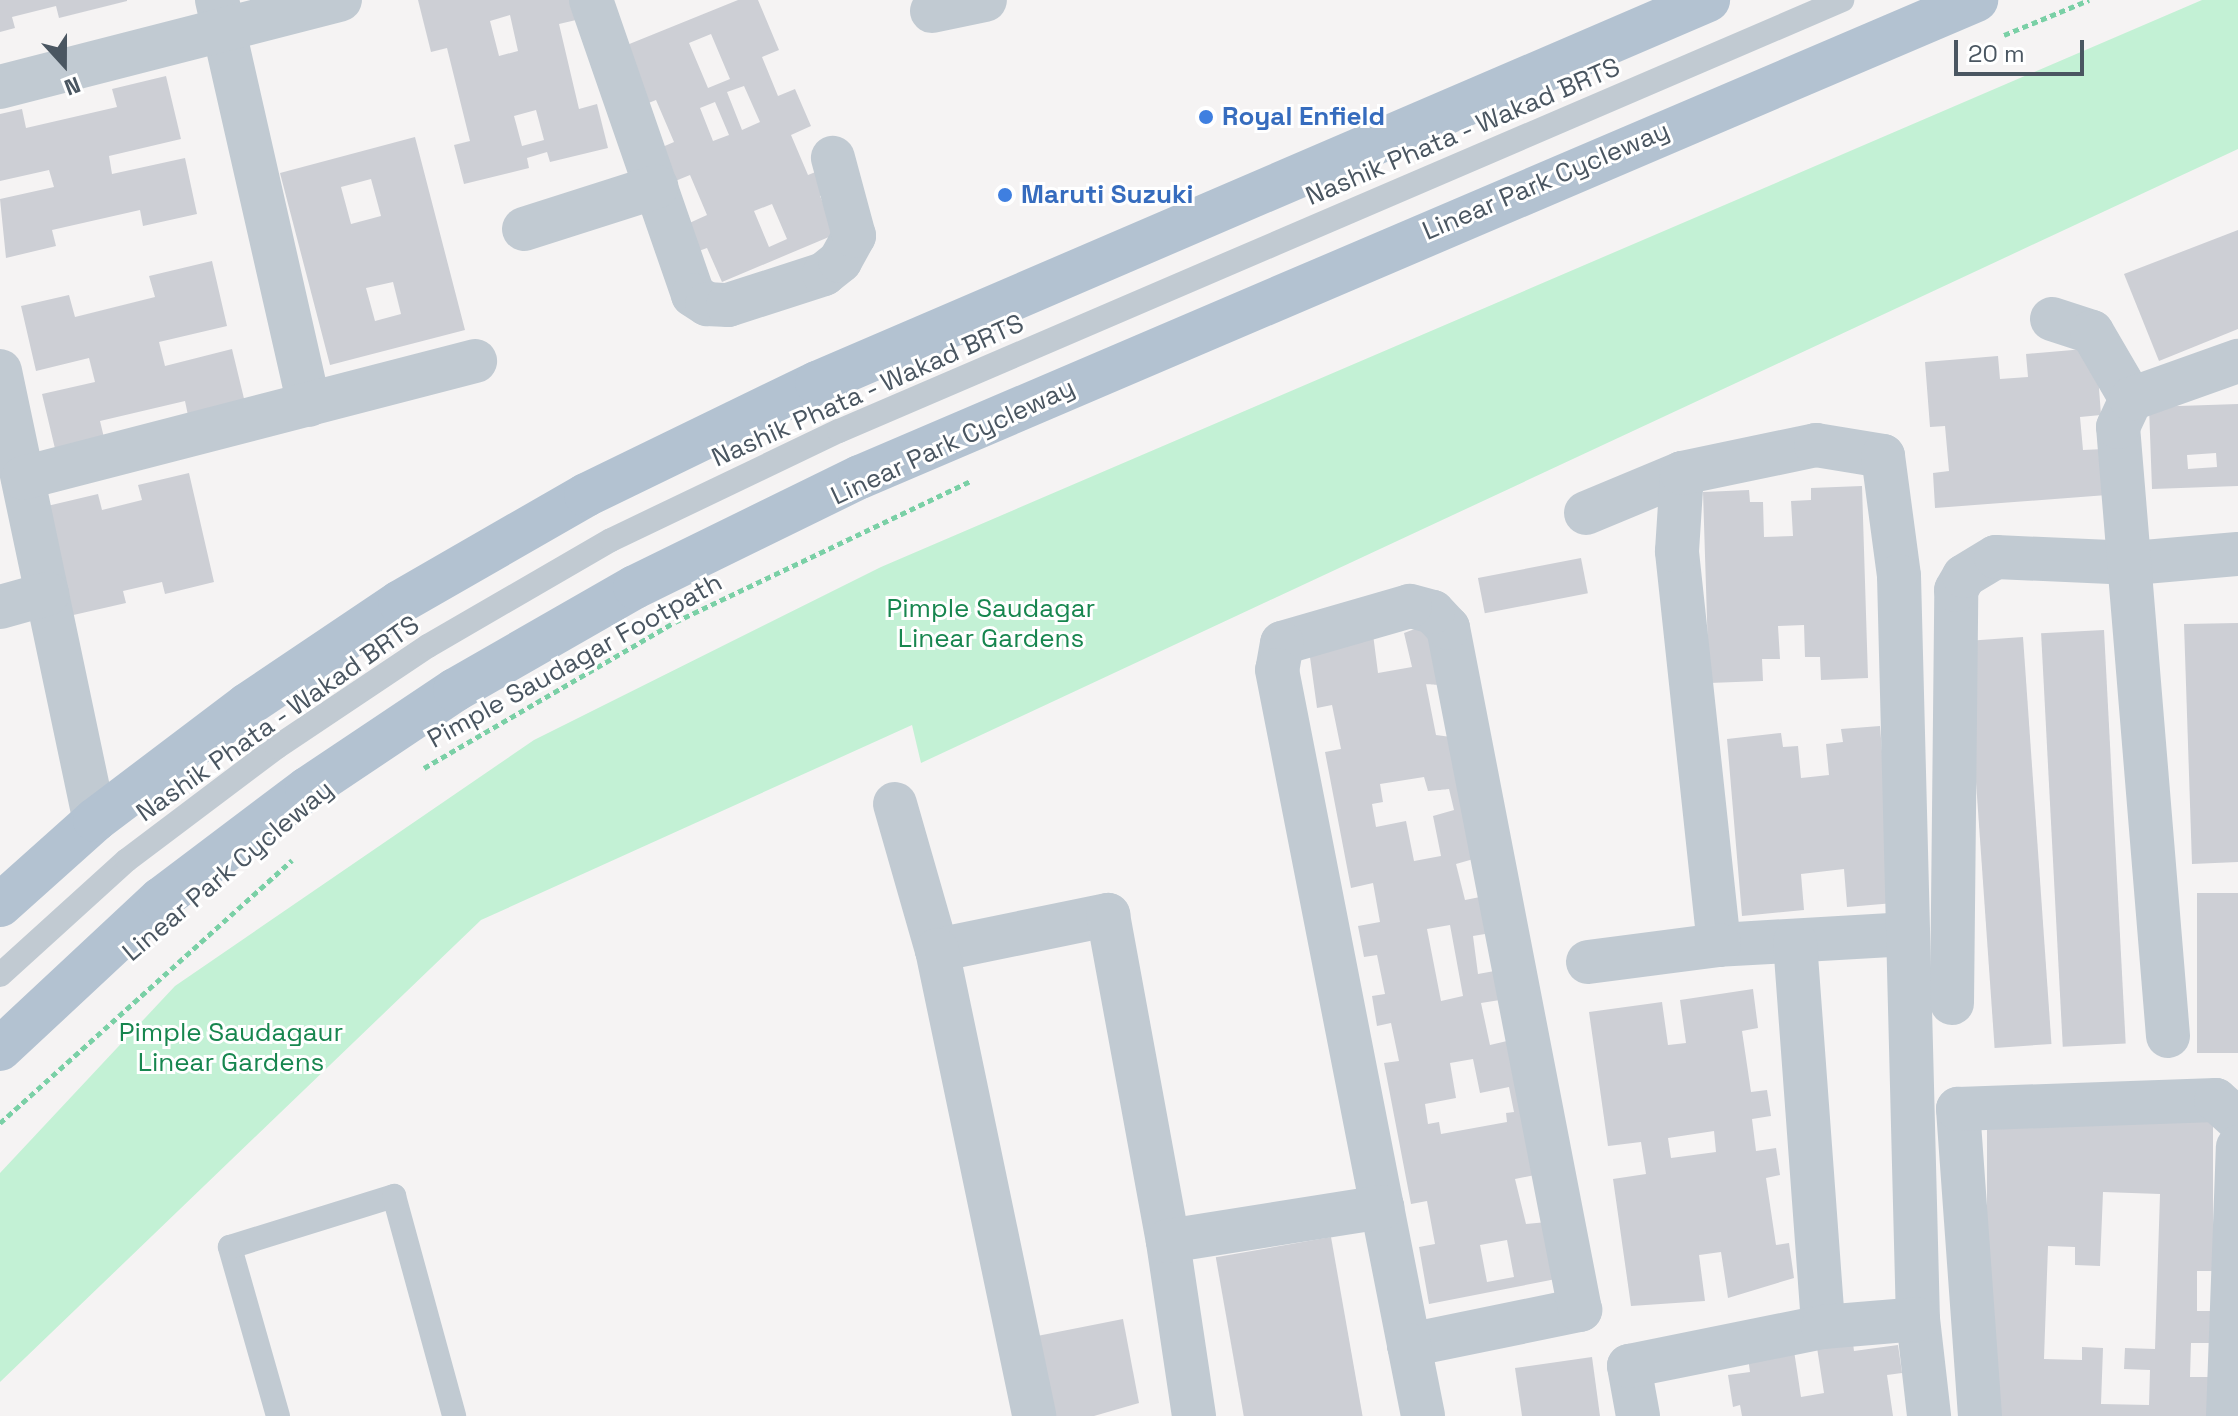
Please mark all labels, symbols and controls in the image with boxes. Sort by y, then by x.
north arrow [24,24,104,104]
scale bar [1958,24,2088,74]
text: 20 m [1968,38,2025,69]
street label: Nashik Phata - Wakad BRTS [1301,51,1625,213]
text: N [61,71,85,102]
place label: Royal Enfield [1222,101,1385,133]
marker: Royal Enfield [1197,108,1215,126]
street label: Linear Park Cycleway [1418,115,1674,247]
place label: Maruti Suzuki [1021,179,1193,211]
marker: Maruti Suzuki [996,186,1014,204]
street label: Nashik Phata - Wakad BRTS [706,308,1030,474]
street label: Linear Park Cycleway [826,372,1080,512]
street label: Pimple Saudagar Footpath [422,567,728,755]
park label: Pimple Saudagar Linear Gardens [887,593,1095,654]
street label: Nashik Phata - Wakad BRTS [130,609,426,829]
street label: Linear Park Cycleway [117,774,339,968]
park label: Pimple Saudagaur Linear Gardens [119,1017,343,1078]

